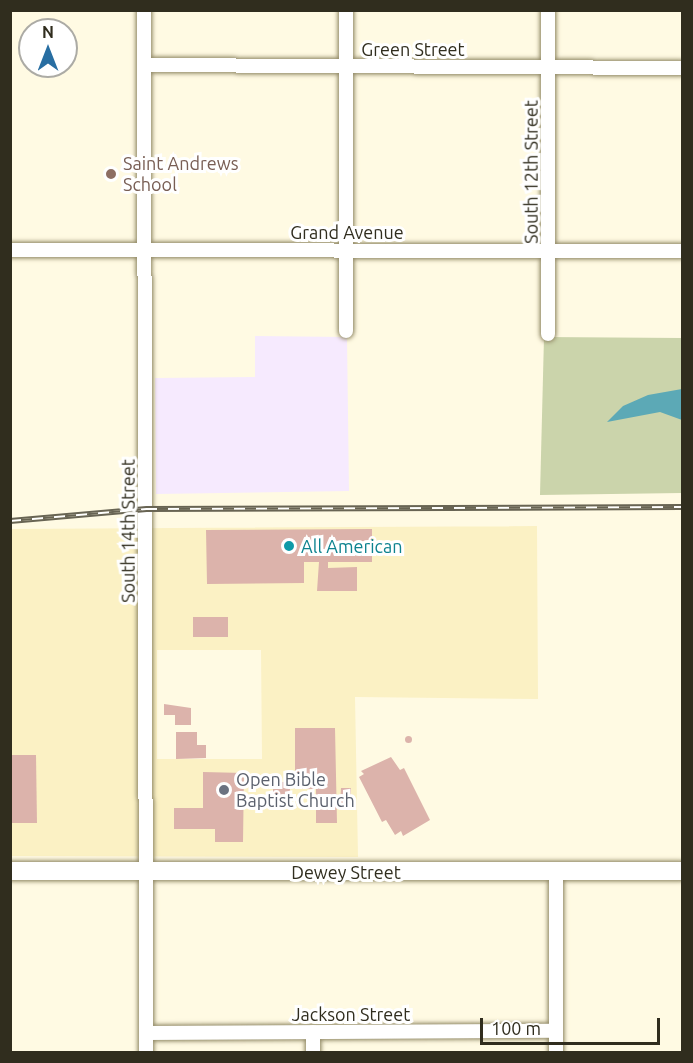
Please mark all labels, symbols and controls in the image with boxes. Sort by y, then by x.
north arrow [18,18,78,78]
text: N [42,23,54,41]
street label: Green Street [361,38,465,60]
street label: South 12th Street [520,100,542,244]
place label: Saint Andrews School [123,153,239,195]
marker: Saint Andrews School [104,167,118,181]
street label: Grand Avenue [290,221,404,243]
street label: South 14th Street [117,459,139,603]
place label: All American [301,535,402,557]
marker: All American [282,539,296,553]
place label: Open Bible Baptist Church [236,769,355,812]
marker: Open Bible Baptist Church [217,783,231,797]
street label: Dewey Street [291,861,401,883]
street label: Jackson Street [292,1003,410,1025]
scale bar [483,1006,663,1044]
text: 100 m [491,1018,541,1038]

